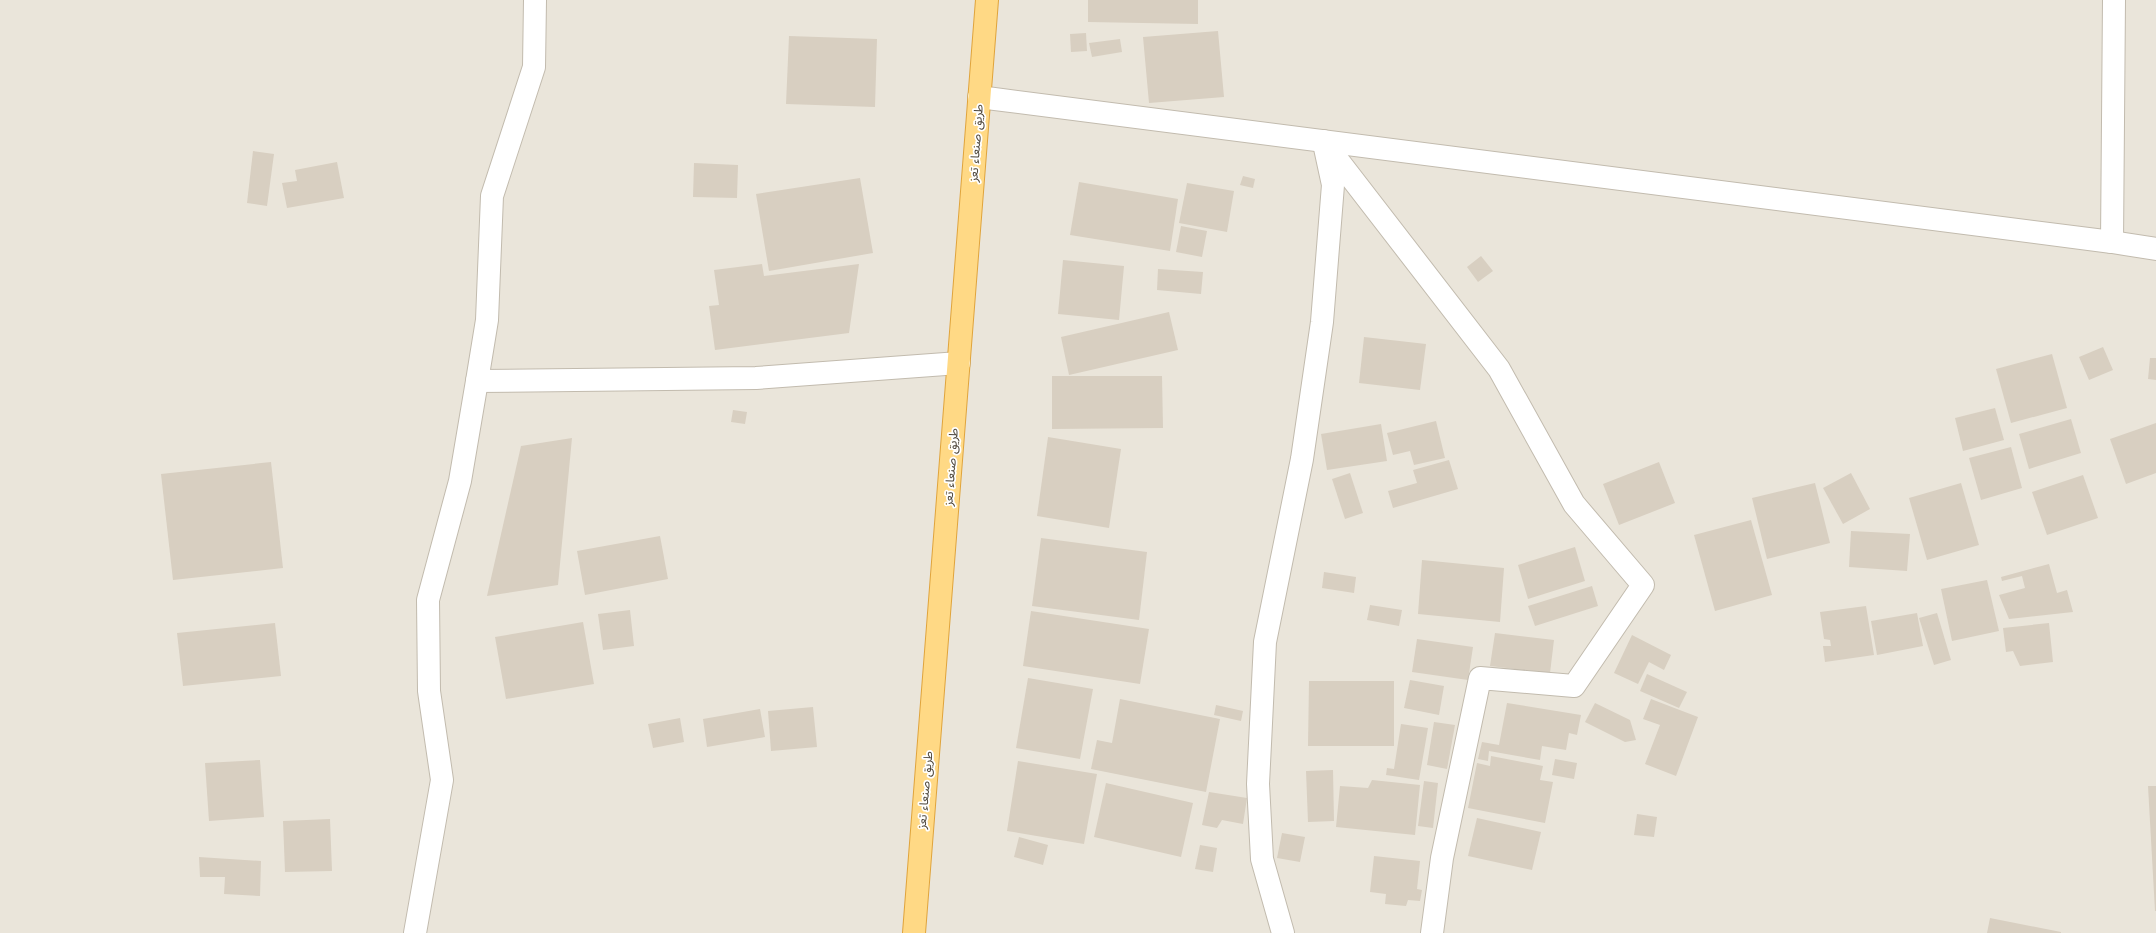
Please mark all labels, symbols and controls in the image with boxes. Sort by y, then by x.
street label: طريق صنعاء تعز [966,103,987,184]
street label: طريق صنعاء تعز [941,427,962,508]
street label: طريق صنعاء تعز [915,750,936,831]

